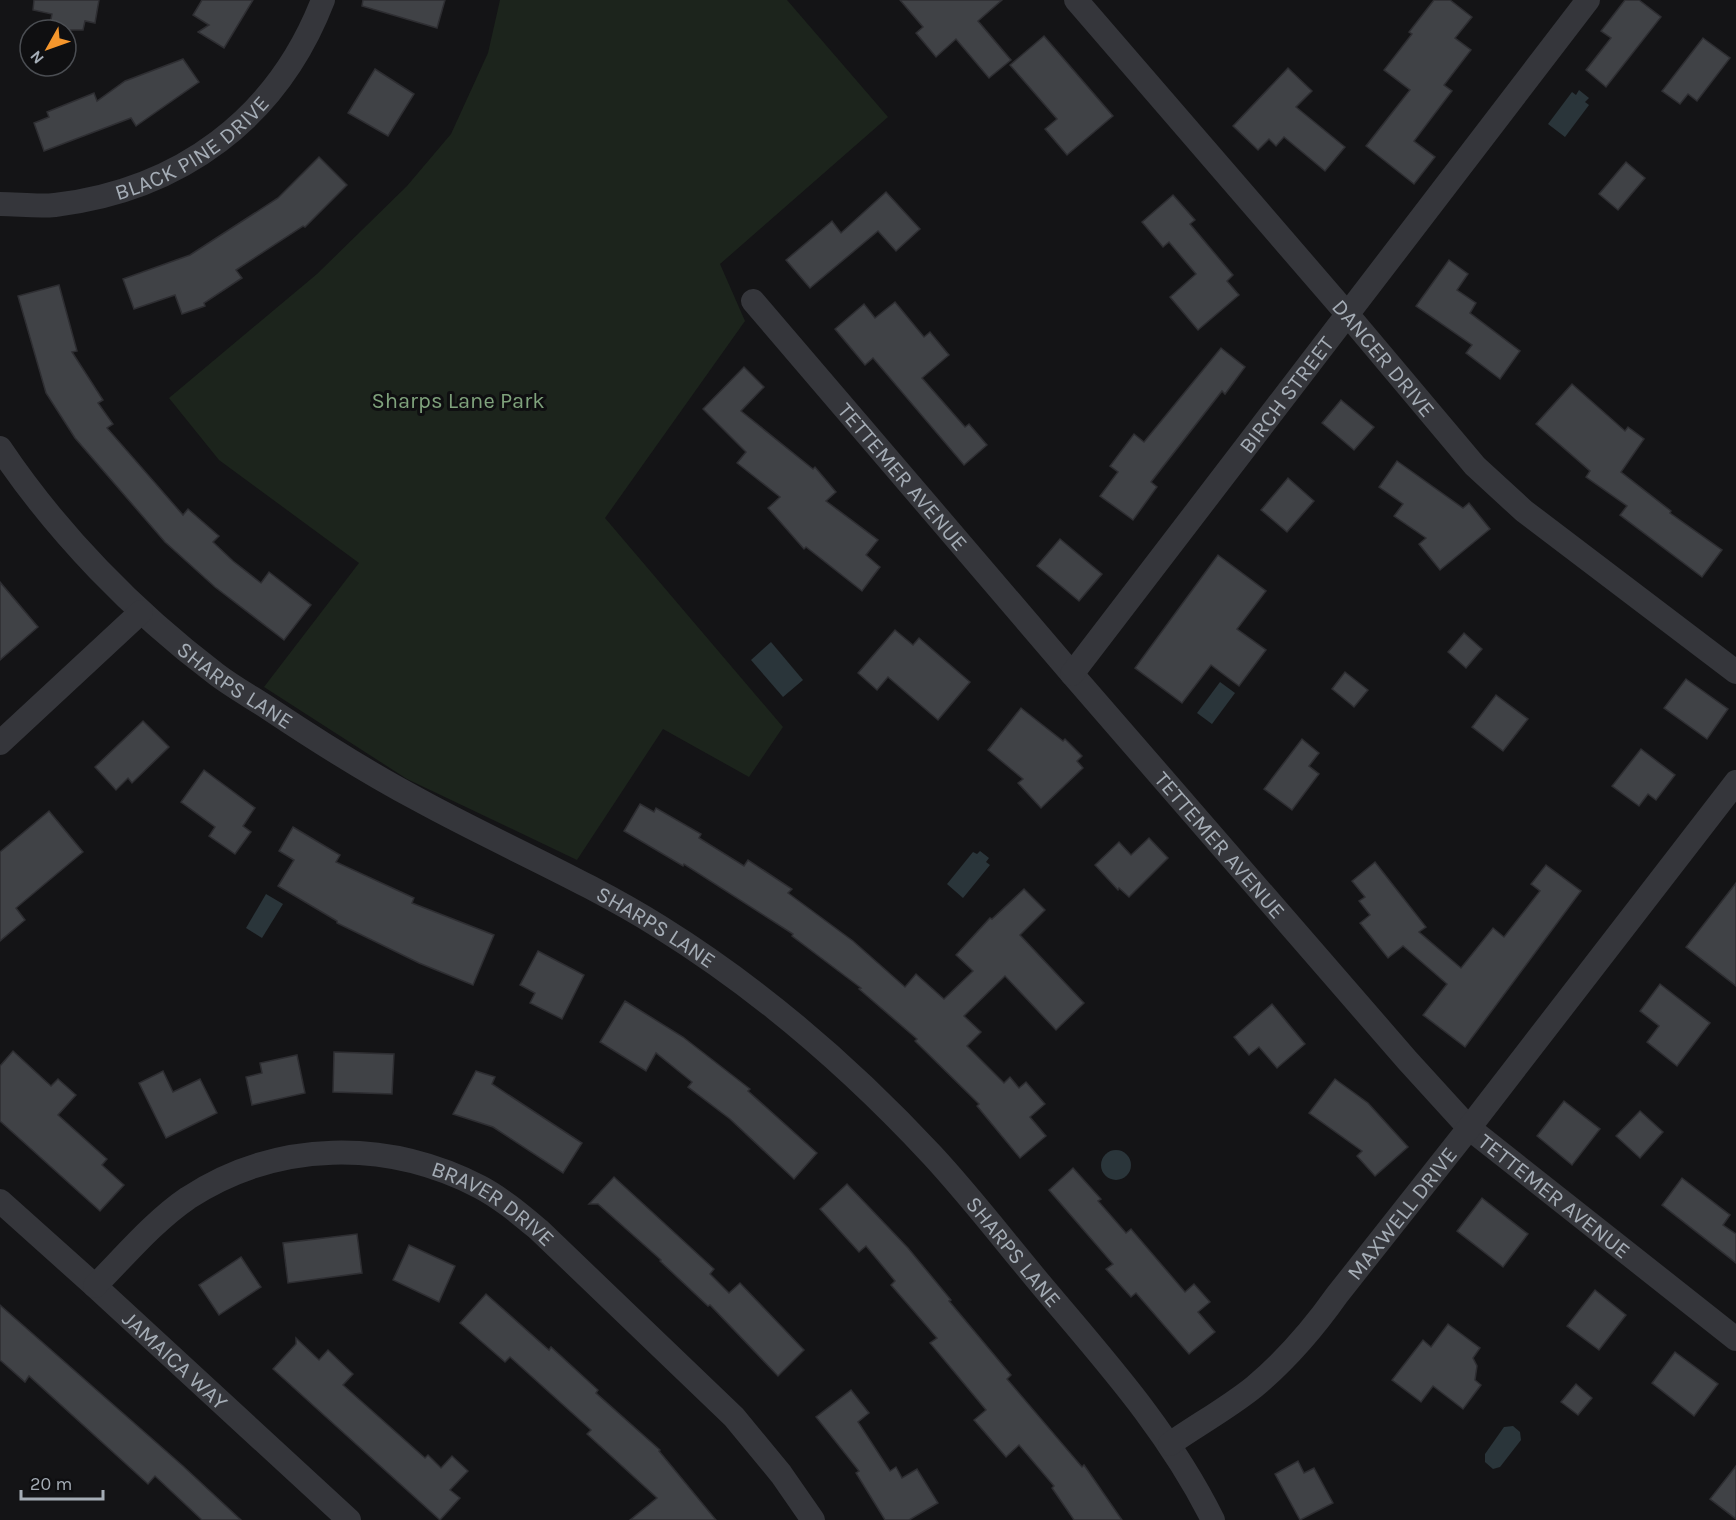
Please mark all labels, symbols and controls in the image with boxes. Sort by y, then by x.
north arrow [18,18,78,78]
text: N [26,47,48,68]
street label: BLACK PINE DRIVE [112,91,275,206]
street label: DANCER DRIVE [1326,294,1440,423]
street label: BIRCH STREET [1234,331,1340,459]
park label: Sharps Lane Park [371,388,545,414]
street label: TETTEMER AVENUE [832,398,973,556]
street label: SHARPS LANE [171,636,298,735]
street label: TETTEMER AVENUE [1149,767,1290,924]
street label: SHARPS LANE [592,881,720,974]
street label: TETTEMER AVENUE [1473,1129,1635,1264]
street label: MAXWELL DRIVE [1342,1142,1463,1286]
street label: BRAVER DRIVE [428,1156,560,1252]
street label: SHARPS LANE [960,1192,1066,1313]
street label: JAMAICA WAY [117,1306,233,1416]
scale bar [21,1463,104,1501]
text: 20 m [30,1473,72,1495]

